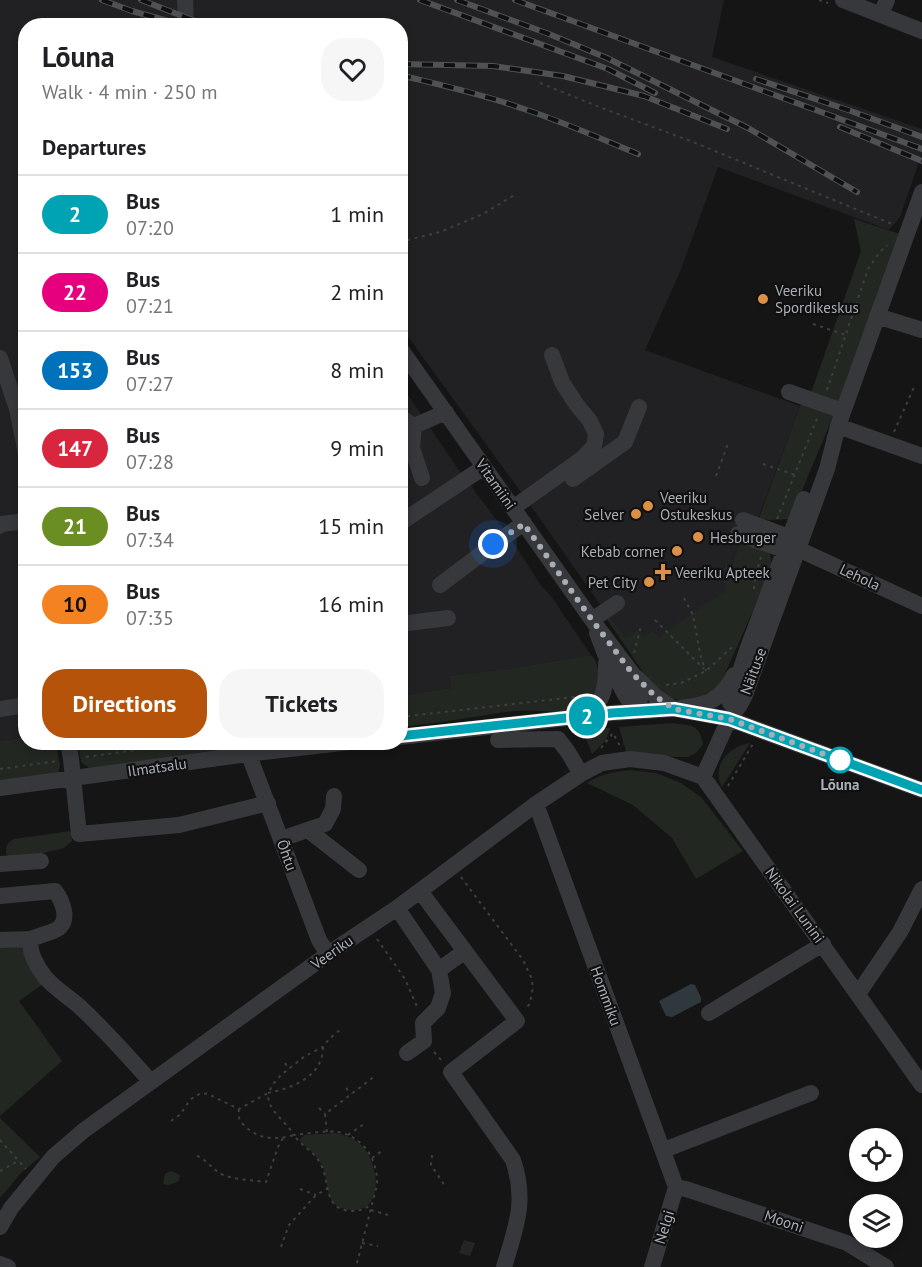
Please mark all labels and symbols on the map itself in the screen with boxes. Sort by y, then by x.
place label: Veeriku Spordikeskus [774,281,859,317]
marker: Veeriku Spordikeskus [756,292,770,306]
street label: Vitamiini [471,454,520,513]
place label: Veeriku Ostukeskus [659,488,732,524]
marker: Veeriku Ostukeskus [641,499,655,513]
place label: Selver [584,505,624,524]
marker: Selver [629,507,643,521]
place label: Hesburger [710,528,776,547]
your location [478,529,508,559]
marker: Hesburger [691,530,705,544]
place label: Kebab corner [581,542,665,561]
marker: Kebab corner [670,544,684,558]
street label: Lehola [837,559,883,595]
place label: Veeriku Apteek [674,563,771,582]
marker: Veeriku Apteek [656,565,670,579]
place label: Pet City [588,573,637,592]
marker: Pet City [642,575,656,589]
street label: Näituse [736,645,770,697]
line badge: 2 [568,696,606,736]
marker: Lõuna [827,747,853,773]
street label: Ilmatsalu [126,753,188,781]
place label: Lõuna [821,775,859,794]
street label: Õhtu [273,837,301,873]
street label: Nikolai Lunini [761,863,829,947]
street label: Veeriku [306,931,357,974]
street label: Hommiku [587,964,625,1028]
street label: Mooni [762,1205,806,1237]
street label: Nelgi [650,1208,678,1246]

